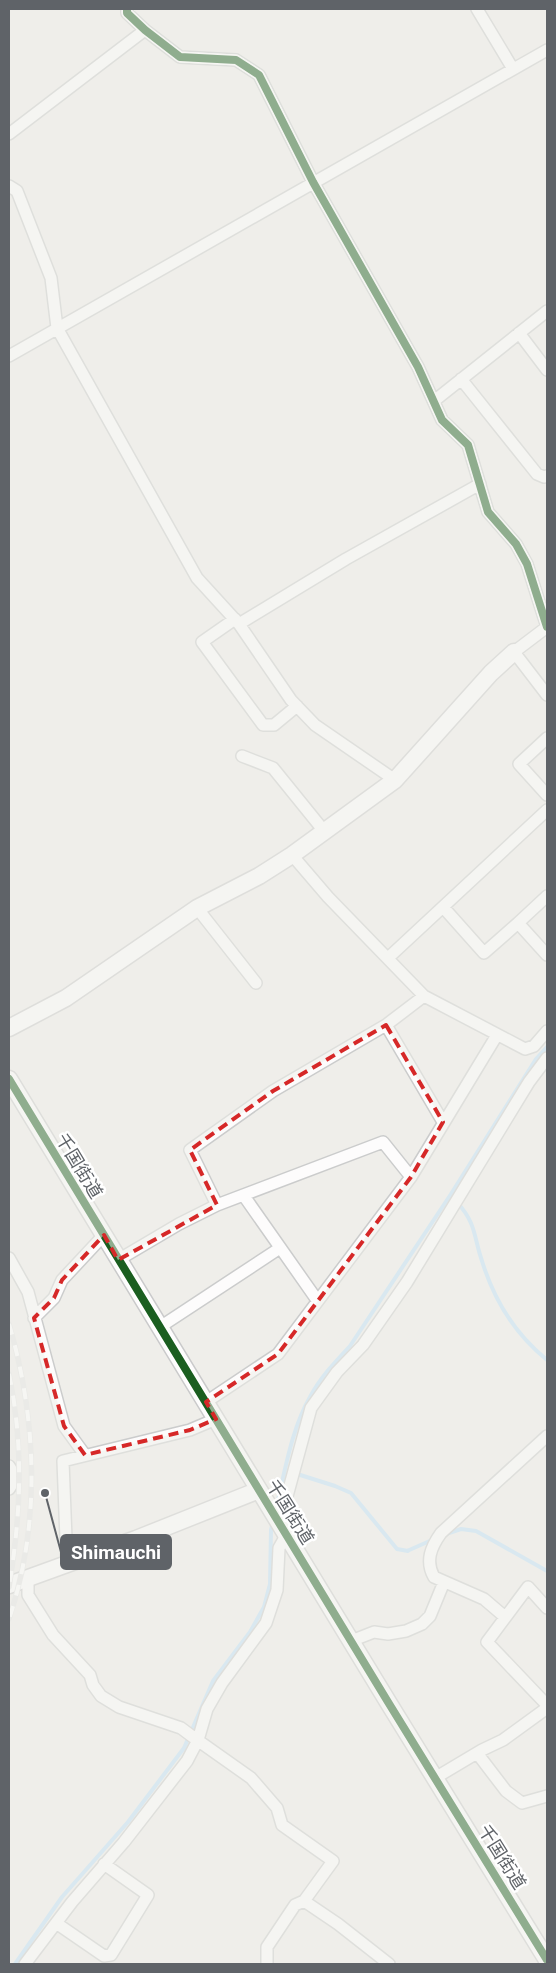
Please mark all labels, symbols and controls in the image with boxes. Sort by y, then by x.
street label: 千国街道 [52,1129,107,1202]
street label: 千国街道 [262,1476,318,1548]
callout: Shimauchi [61,1535,171,1569]
text: Shimauchi [71,1541,161,1564]
street label: 千国街道 [474,1821,530,1893]

